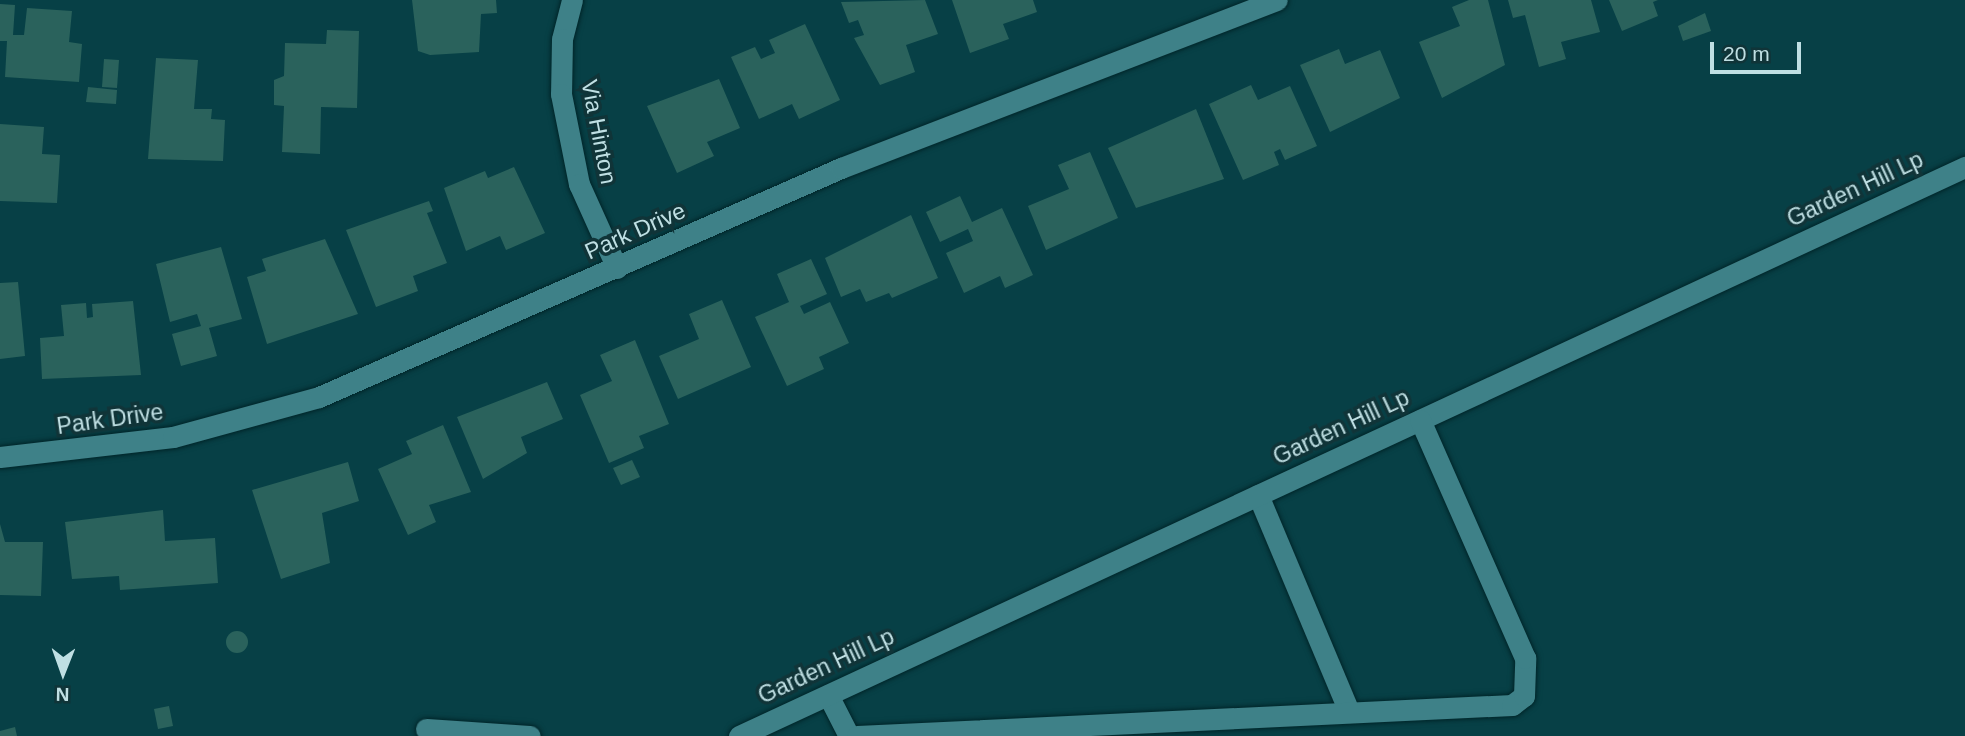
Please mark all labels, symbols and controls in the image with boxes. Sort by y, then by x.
scale bar [1713,28,1804,72]
text: 20 m [1723,42,1770,65]
street label: Via Hinton [575,77,623,187]
street label: Garden Hill Lp [1783,145,1927,233]
street label: Park Drive [580,197,690,265]
street label: Garden Hill Lp [1269,383,1413,471]
street label: Park Drive [55,398,165,440]
street label: Garden Hill Lp [754,622,898,710]
north arrow [28,638,98,708]
text: N [56,684,70,705]

